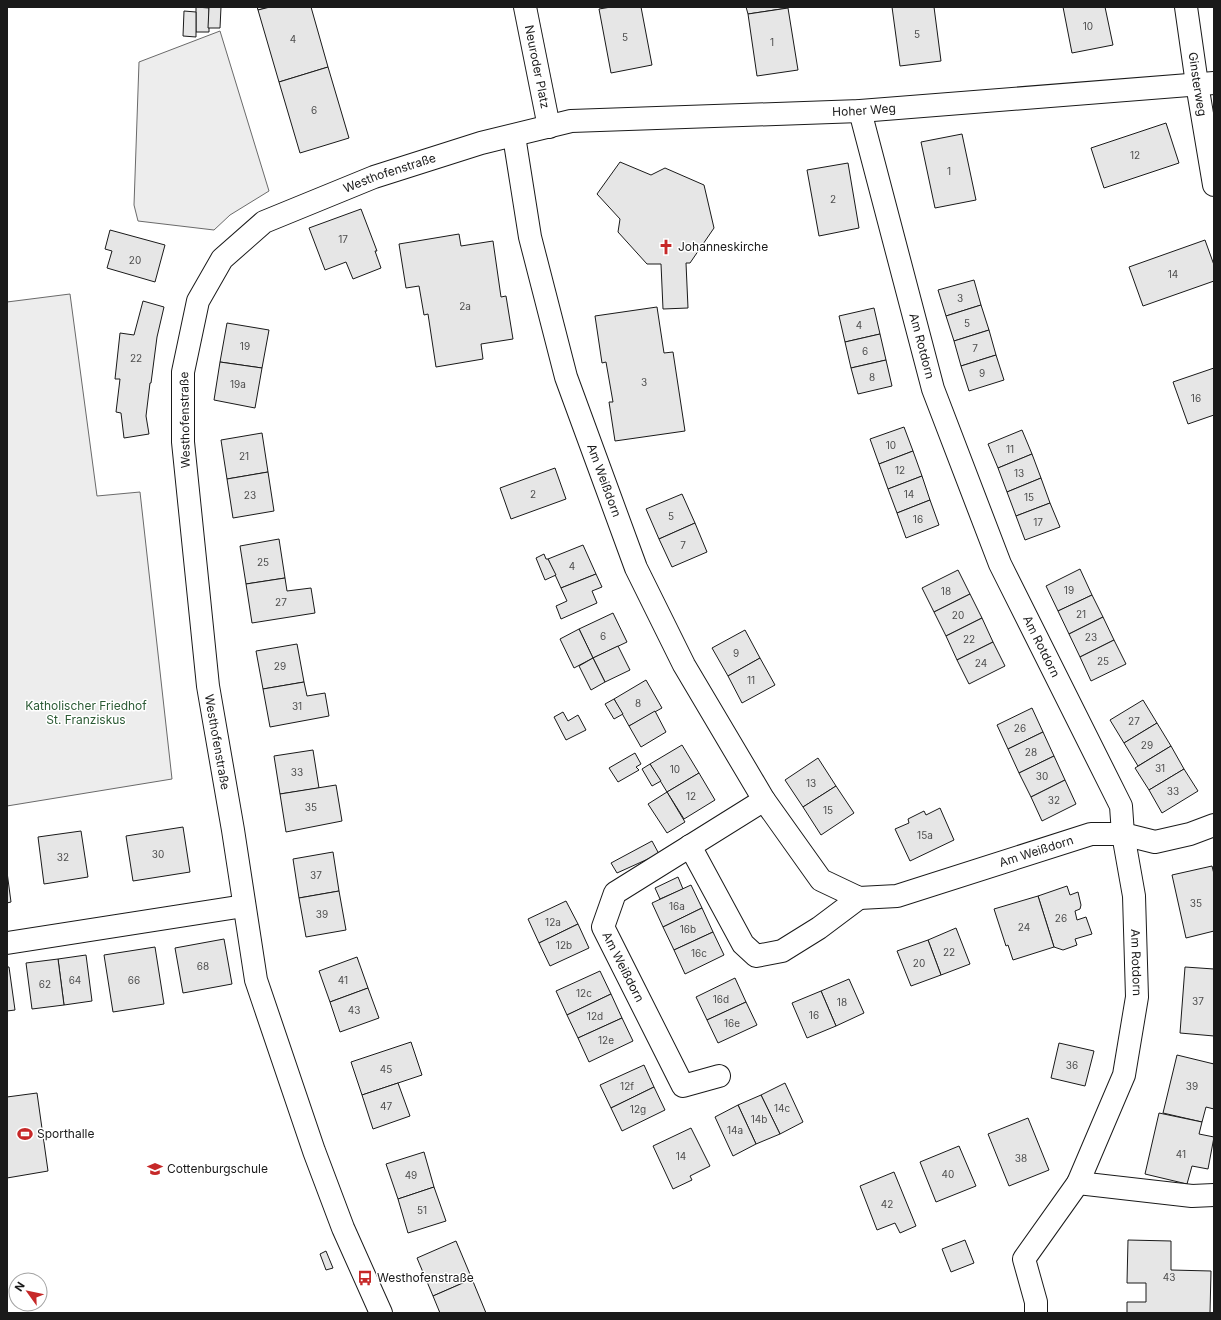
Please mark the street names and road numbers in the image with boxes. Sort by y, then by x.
street label: Neuroder Platz [522,24,553,110]
street label: Ginsterweg [1186,51,1210,117]
street label: Hoher Weg [832,100,896,119]
street label: Westhofenstraße [341,150,438,196]
street label: Am Rotdorn [906,312,938,380]
street label: Westhofenstraße [176,371,193,469]
street label: Am Weißdorn [584,442,625,519]
street label: Am Rotdorn [1020,613,1063,680]
street label: Westhofenstraße [202,693,233,791]
street label: Am Weißdorn [997,832,1075,870]
street label: Am Weißdorn [599,929,648,1004]
street label: Am Rotdorn [1128,929,1145,996]

